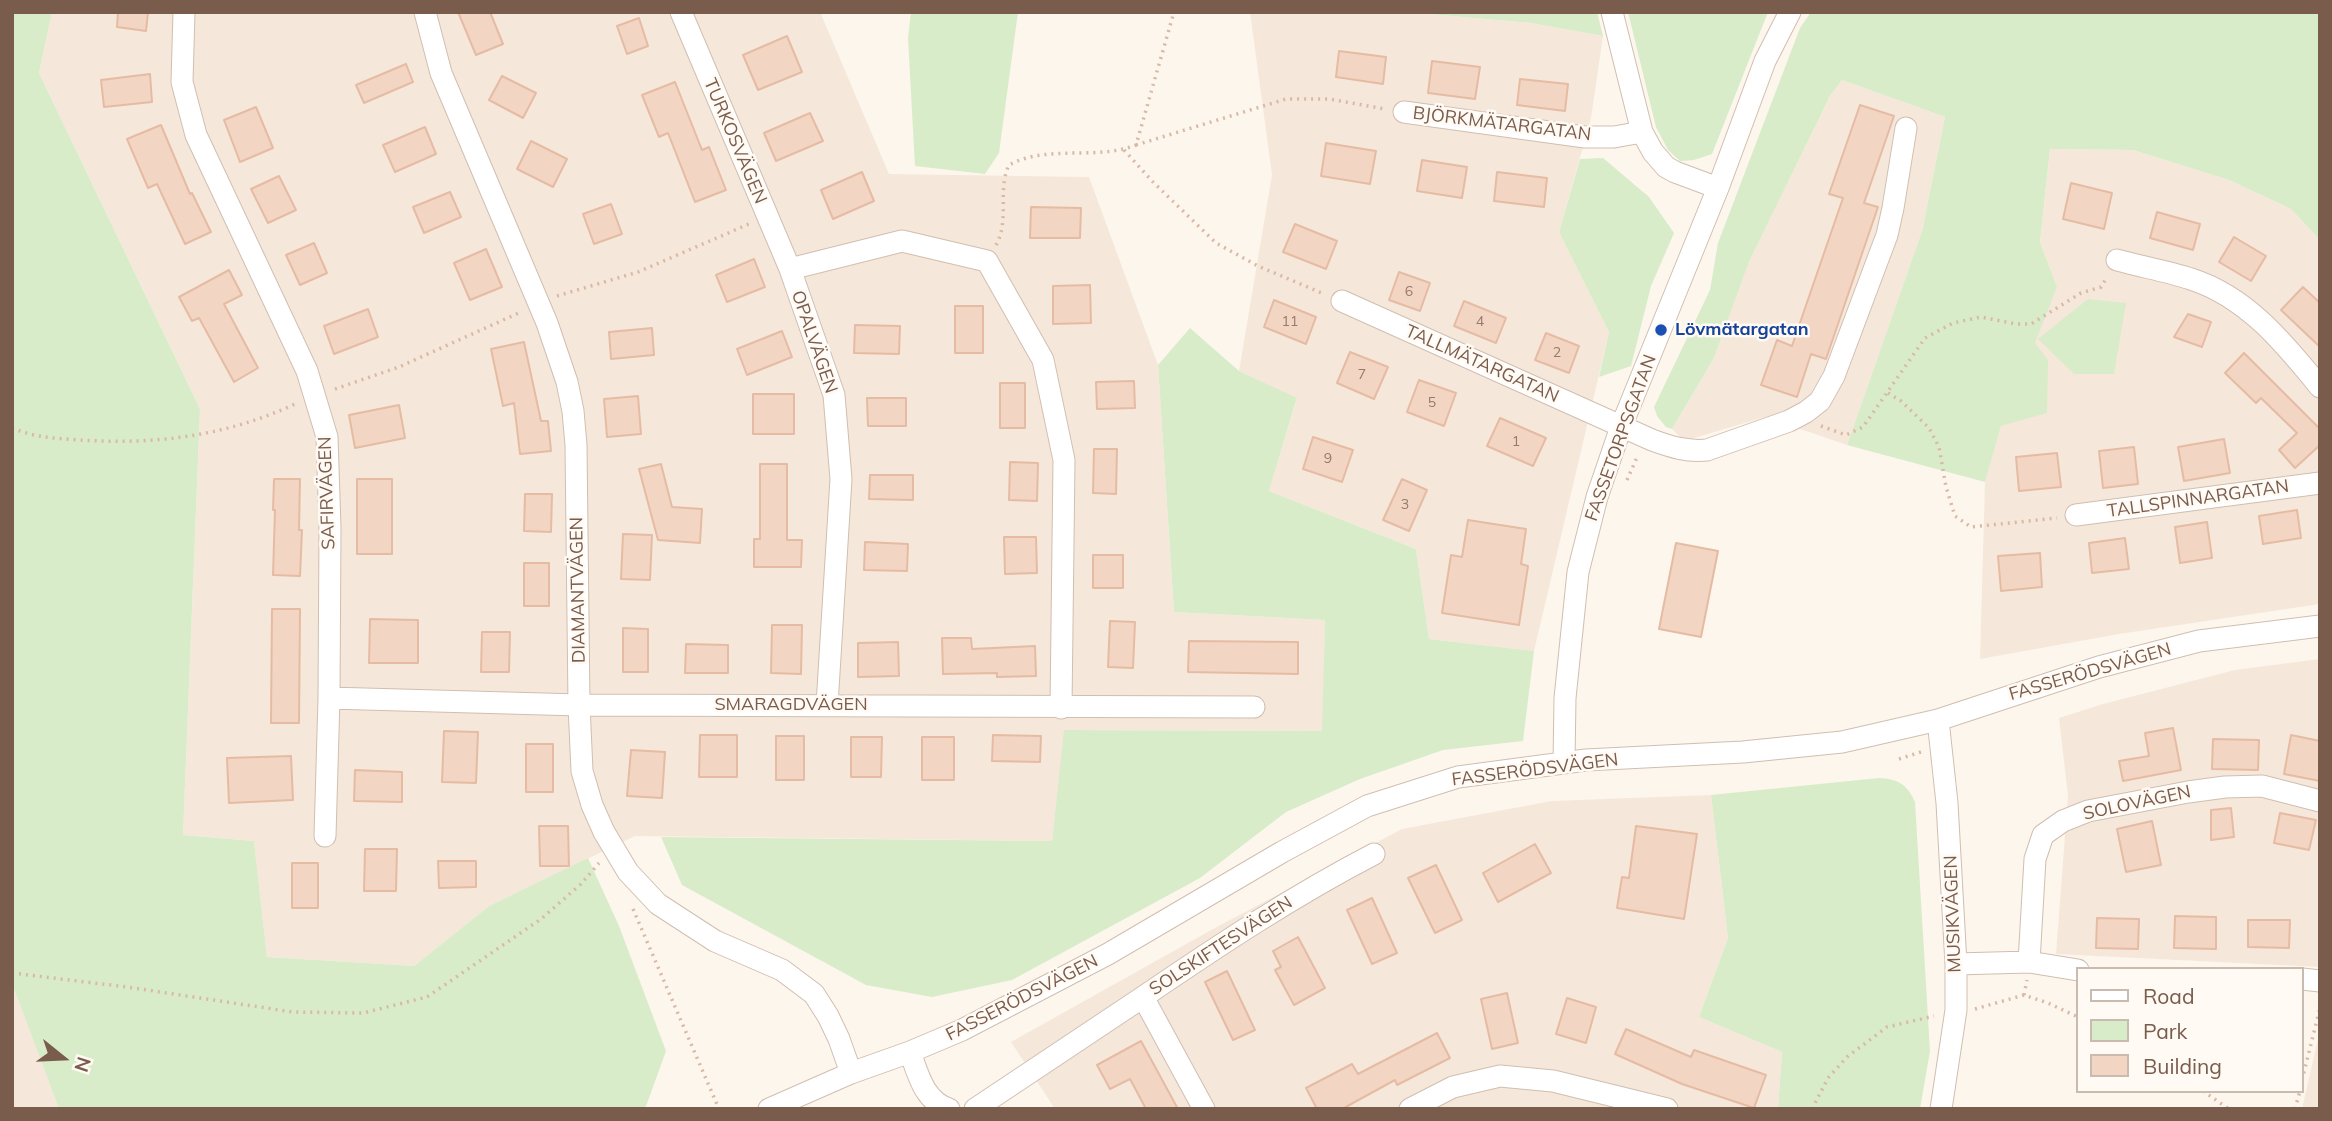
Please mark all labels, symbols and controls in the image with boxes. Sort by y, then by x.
street label: TURKOSVÄGEN [699,75,771,207]
street label: BJÖRKMÄTARGATAN [1412,102,1592,146]
house number: 6 [1405,284,1413,300]
street label: OPALVÄGEN [786,288,842,396]
house number: 11 [1282,314,1298,330]
house number: 4 [1476,314,1484,330]
place label: Lövmätargatan [1675,319,1809,341]
street label: TALLMÄTARGATAN [1402,320,1562,408]
marker: Lövmätargatan [1653,322,1669,338]
house number: 2 [1553,345,1561,361]
street label: FASSETORPSGATAN [1581,352,1661,524]
house number: 7 [1358,367,1366,383]
house number: 5 [1428,395,1436,411]
house number: 1 [1512,434,1520,450]
street label: SAFIRVÄGEN [314,436,340,550]
house number: 9 [1324,451,1332,467]
street label: TALLSPINNARGATAN [2106,476,2290,522]
house number: 3 [1401,497,1409,513]
street label: DIAMANTVÄGEN [566,517,590,663]
street label: FASSERÖDSVÄGEN [2006,639,2174,705]
street label: SMARAGDVÄGEN [714,694,868,716]
street label: FASSERÖDSVÄGEN [1450,749,1620,791]
street label: SOLOVÄGEN [2081,781,2193,825]
street label: MUSIKVÄGEN [1940,855,1966,973]
street label: SOLSKIFTESVÄGEN [1145,892,1297,1000]
street label: FASSERÖDSVÄGEN [942,950,1102,1046]
legend [2076,967,2304,1093]
text: Road [2143,983,2194,1009]
text: Park [2143,1018,2187,1044]
north arrow [28,1023,98,1093]
text: Building [2143,1053,2222,1079]
text: N [69,1054,97,1075]

